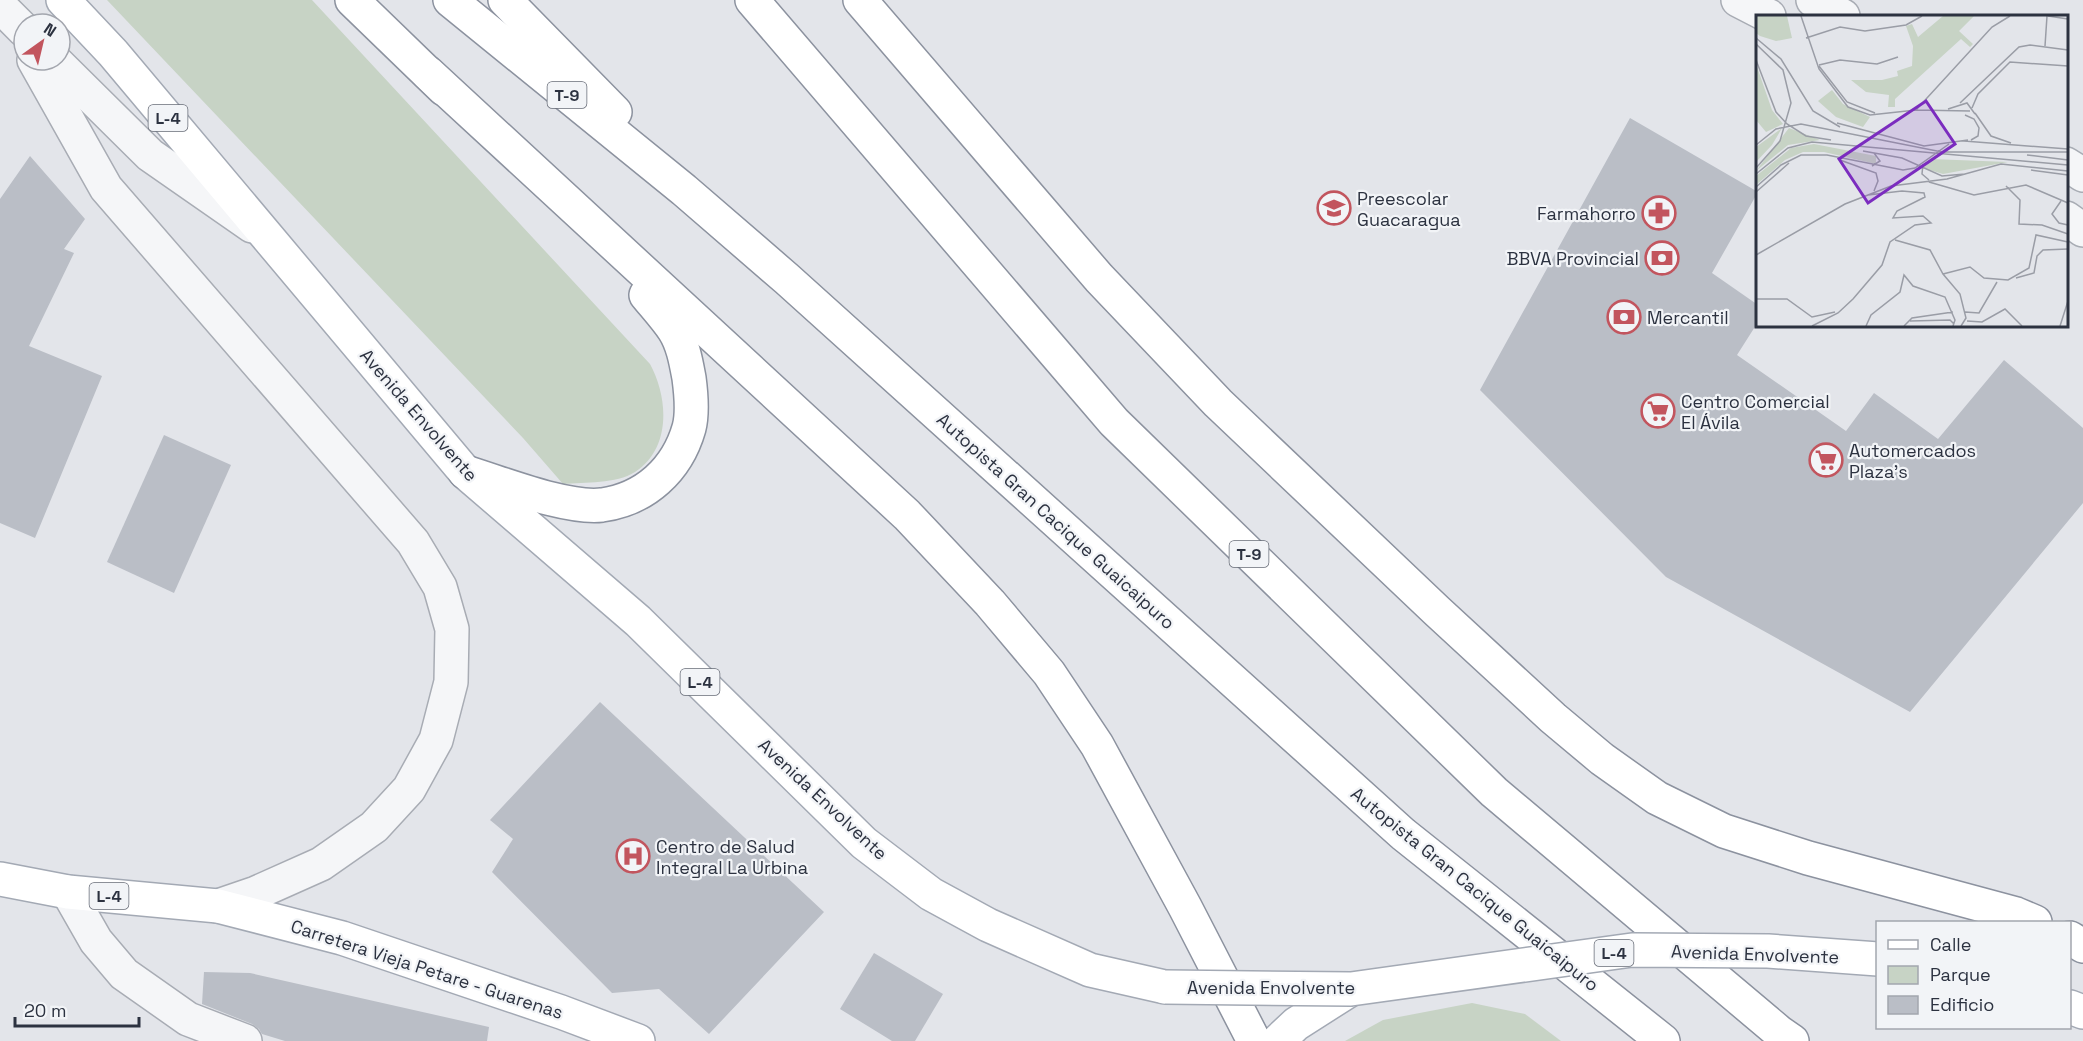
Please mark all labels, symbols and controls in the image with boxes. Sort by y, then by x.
north arrow [12,12,72,72]
inset map [1756,15,2068,327]
text: N [40,18,60,42]
road number: T-9 [548,82,586,108]
road number: L-4 [148,105,188,131]
place label: Preescolar Guacaragua [1357,187,1461,231]
school or university icon: Preescolar Guacaragua [1316,190,1352,226]
pharmacy icon: Farmahorro [1641,195,1677,231]
place label: Farmahorro [1537,202,1636,225]
bank icon: BBVA Provincial [1644,240,1680,276]
place label: BBVA Provincial [1506,247,1639,270]
bank icon: Mercantil [1606,299,1642,335]
place label: Mercantil [1647,306,1729,329]
street label: Avenida Envolvente [355,344,483,486]
place label: Centro Comercial El Ávila [1681,390,1830,434]
supermarket icon: Centro Comercial El Ávila [1640,393,1676,429]
street label: Autopista Gran Cacique Guaicaipuro [932,408,1180,634]
place label: Automercados Plaza's [1849,439,1976,483]
supermarket icon: Automercados Plaza's [1808,442,1844,478]
road number: T-9 [1230,541,1268,567]
road number: L-4 [680,669,720,695]
street label: Avenida Envolvente [754,733,892,865]
street label: Autopista Gran Cacique Guaicaipuro [1346,782,1604,996]
place label: Centro de Salud Integral La Urbina [656,835,808,879]
hospital icon: Centro de Salud Integral La Urbina [615,838,651,874]
road number: L-4 [90,883,128,909]
street label: Carretera Vieja Petare - Guarenas [288,914,566,1024]
legend [1876,921,2071,1029]
text: Calle [1930,933,1971,956]
road number: L-4 [1594,940,1634,966]
street label: Avenida Envolvente [1671,940,1839,968]
text: Parque [1930,963,1991,986]
street label: Avenida Envolvente [1187,976,1355,999]
scale bar [15,990,140,1028]
text: Edificio [1930,993,1994,1016]
text: 20 m [24,999,67,1022]

